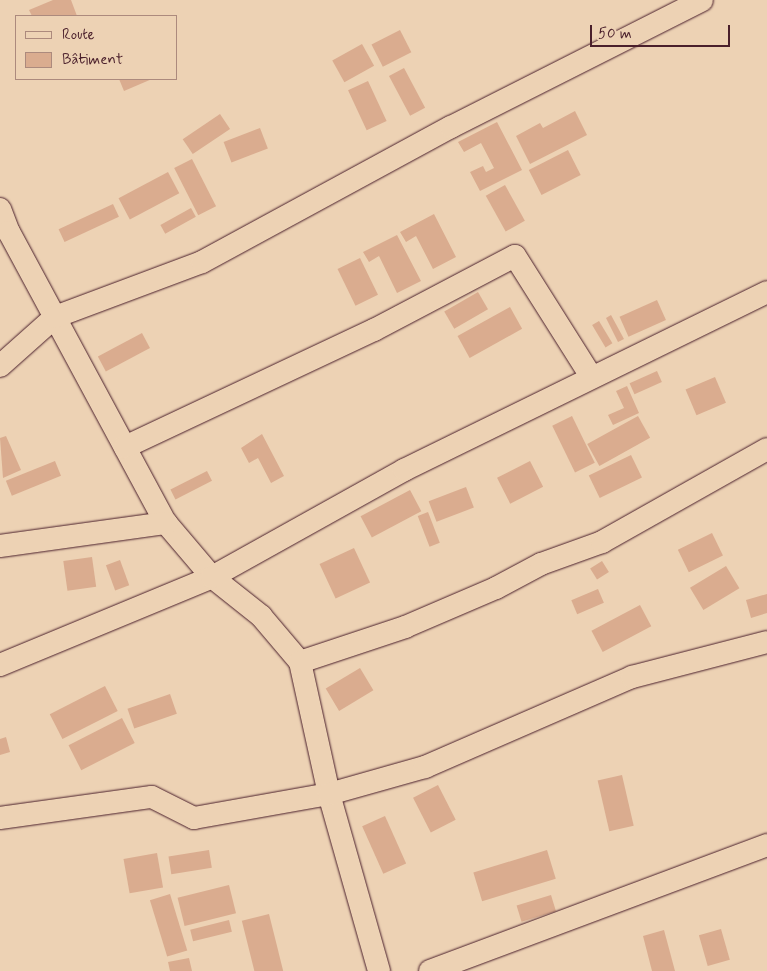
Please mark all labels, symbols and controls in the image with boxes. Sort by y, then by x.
legend [15,15,178,80]
scale bar [592,15,732,47]
text: 50 m [598,24,632,44]
text: Route [62,25,95,45]
text: Bâtiment [62,50,123,70]

